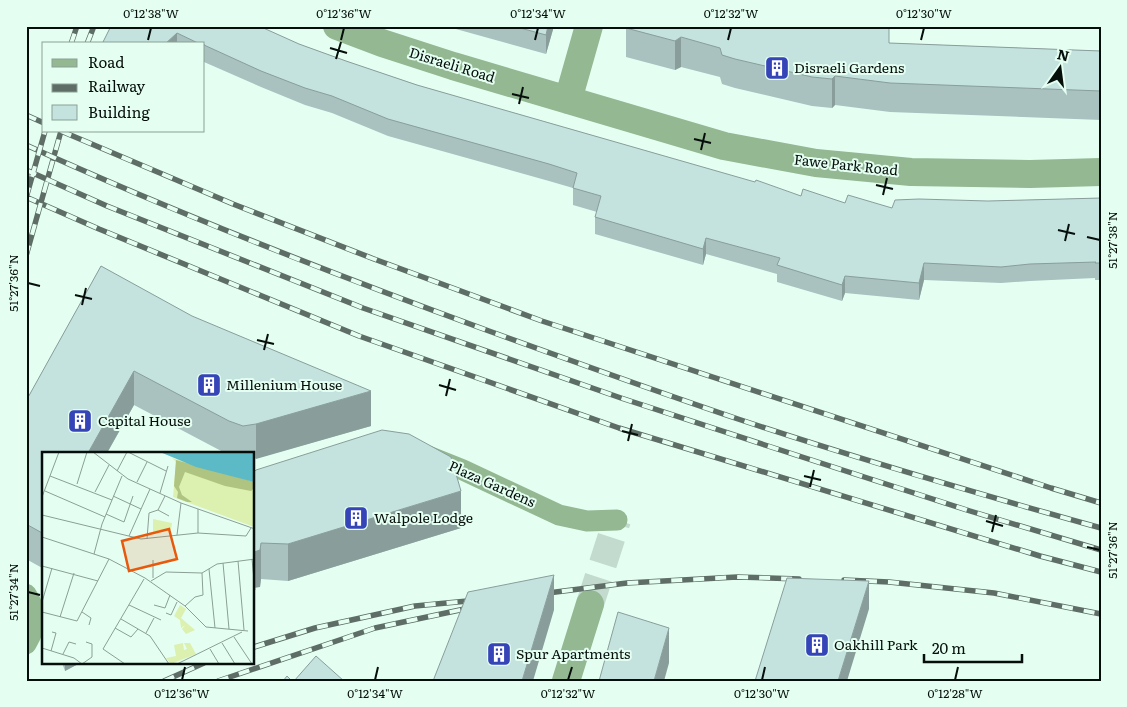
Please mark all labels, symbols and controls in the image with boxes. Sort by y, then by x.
text: 0°12'38"W [123,4,179,22]
text: 0°12'36"W [316,4,372,22]
text: 0°12'34"W [510,4,566,22]
text: 0°12'32"W [704,4,758,22]
text: 0°12'30"W [896,4,952,22]
street label: Disraeli Road [407,41,498,87]
legend [42,42,205,132]
north arrow [1034,42,1084,92]
text: N [1055,43,1072,66]
text: Road [88,50,124,73]
building icon: Disraeli Gardens [764,55,790,81]
place label: Disraeli Gardens [794,57,904,77]
text: Railway [88,74,146,97]
text: Building [88,100,150,123]
street label: Fawe Park Road [793,149,900,179]
text: 51°27'38"N [1103,211,1121,269]
text: 51°27'36"N [4,254,22,312]
building icon: Millenium House [196,372,222,398]
place label: Millenium House [226,374,342,394]
building icon: Capital House [67,408,93,434]
place label: Capital House [98,410,191,430]
inset map [42,452,255,664]
street label: Plaza Gardens [446,455,539,511]
building icon: Walpole Lodge [343,505,369,531]
place label: Walpole Lodge [374,507,473,527]
text: 51°27'36"N [1103,521,1121,579]
text: 51°27'34"N [4,563,22,621]
building icon: Oakhill Park [804,632,830,658]
scale bar [924,632,1022,664]
place label: Oakhill Park [834,634,918,654]
text: 20 m [932,636,966,659]
building icon: Spur Apartments [486,641,512,667]
place label: Spur Apartments [516,643,630,663]
text: 0°12'36"W [154,684,210,702]
text: 0°12'34"W [347,684,403,702]
text: 0°12'32"W [541,684,595,702]
text: 0°12'30"W [734,684,790,702]
text: 0°12'28"W [927,684,983,702]

